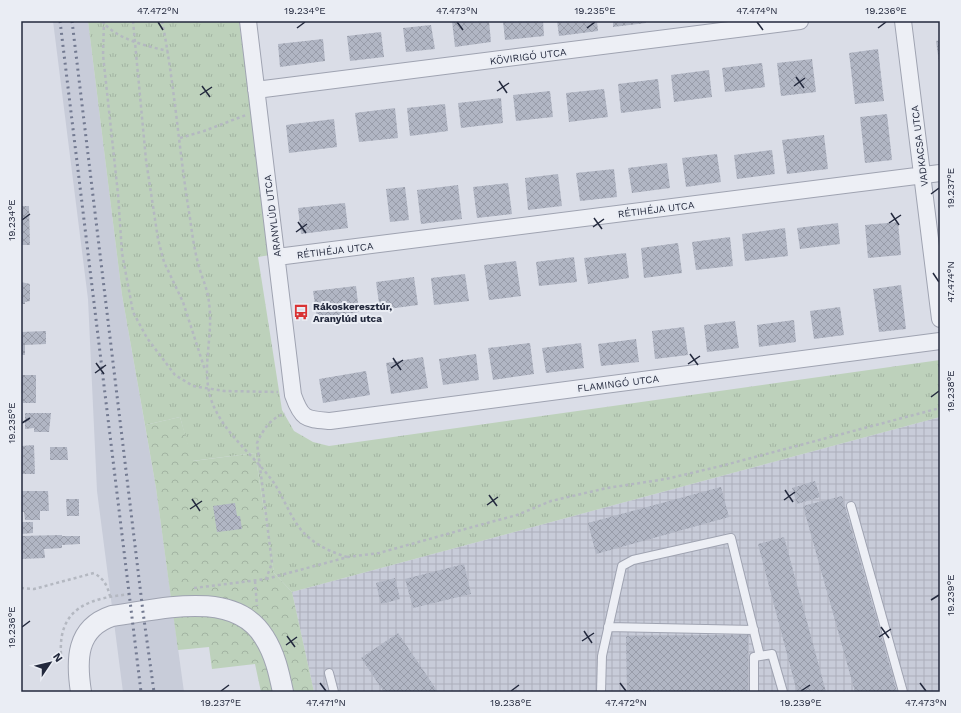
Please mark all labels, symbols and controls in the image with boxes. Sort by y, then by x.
text: 47.472°N [137,5,179,16]
text: 19.234°E [284,5,326,16]
text: 47.473°N [436,5,478,16]
text: 19.235°E [574,5,616,16]
text: 47.474°N [736,5,778,16]
text: 19.236°E [865,5,907,16]
street label: KÖVIRIGÓ UTCA [489,46,567,67]
street label: VADKACSA UTCA [909,104,930,187]
text: 19.237°E [945,168,956,208]
street label: ARANYLÚD UTCA [262,174,283,258]
text: 19.234°E [6,199,17,241]
street label: RÉTIHÉJA UTCA [617,199,695,220]
street label: RÉTIHÉJA UTCA [296,240,374,261]
text: 47.474°N [945,261,956,303]
place label: Rákoskeresztúr, Aranylúd utca [313,301,392,324]
bus stop icon: Rákoskeresztúr, Aranylúd utca [292,303,310,321]
text: 19.238°E [945,370,956,412]
street label: FLAMINGÓ UTCA [577,373,660,394]
text: 19.235°E [6,402,17,444]
text: 19.239°E [945,574,956,616]
text: 19.236°E [6,606,17,648]
north arrow [30,643,70,683]
text: N [50,650,65,665]
text: 19.237°E [201,697,241,708]
text: 47.471°N [306,697,346,708]
text: 19.238°E [490,697,532,708]
text: 47.472°N [605,697,647,708]
text: 19.239°E [780,697,822,708]
text: 47.473°N [905,697,947,708]

